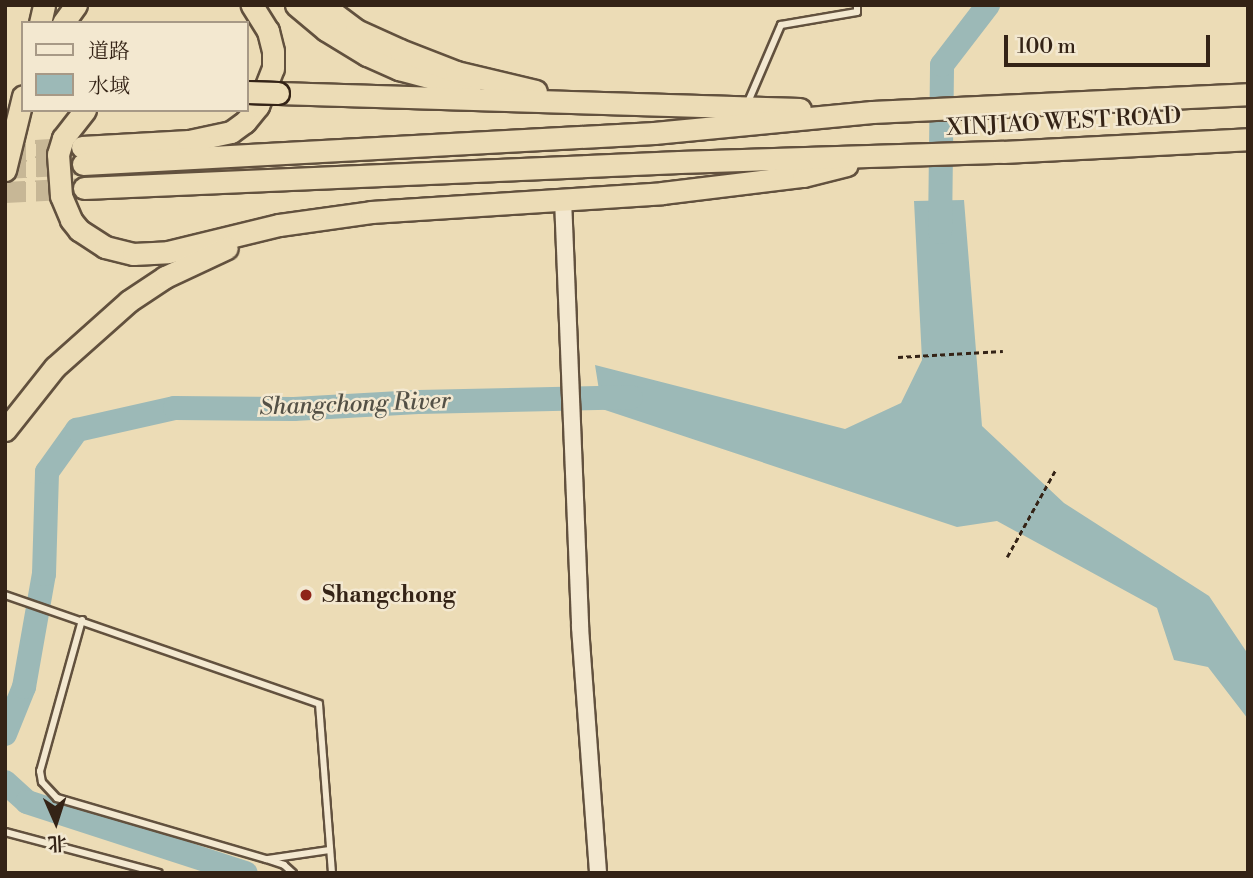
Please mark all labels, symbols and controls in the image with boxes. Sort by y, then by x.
legend [21,21,248,112]
scale bar [1008,21,1214,65]
text: 100 m [1017,34,1076,60]
text: 道路 [88,39,130,65]
text: 水域 [88,74,130,100]
street label: XINJIAO WEST ROAD [946,102,1182,142]
water label: Shangchong River [259,387,451,423]
place label: Shangchong [322,581,456,609]
marker: Shangchong [296,585,316,605]
north arrow [21,787,91,857]
text: 北 [47,830,67,855]

